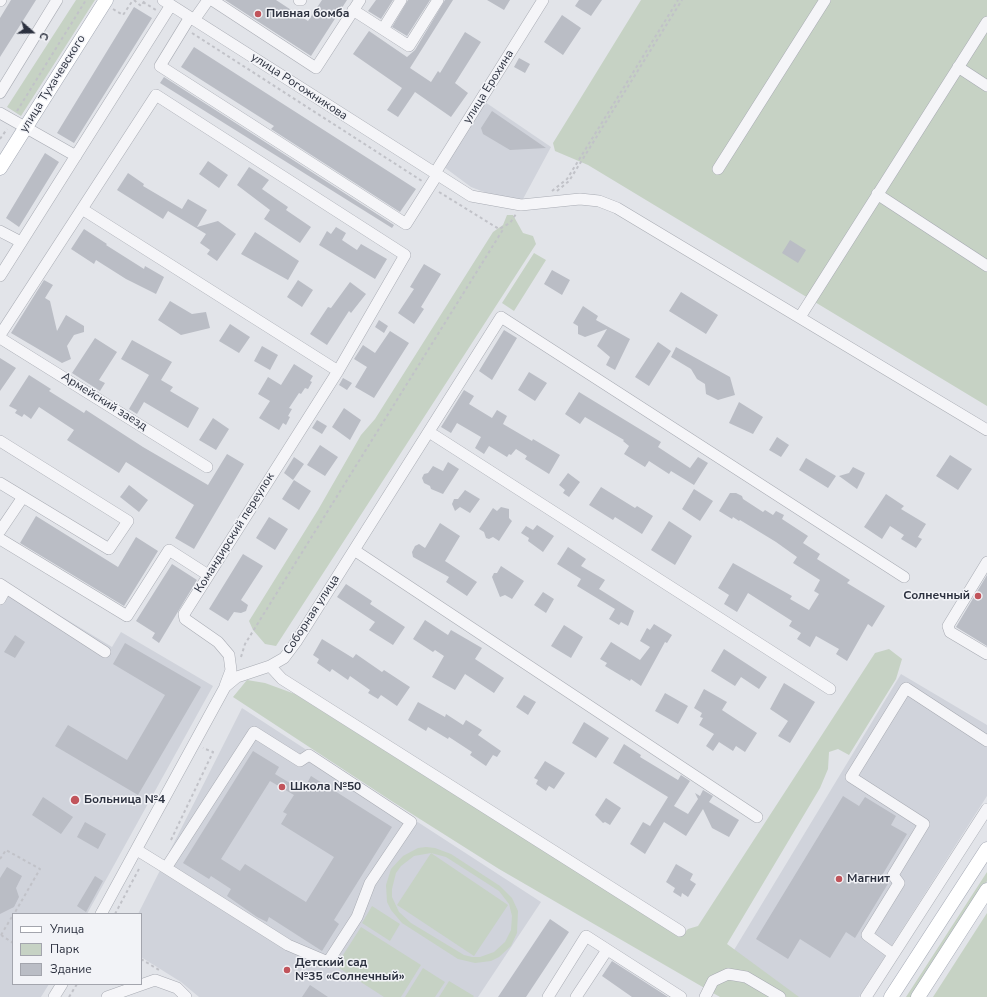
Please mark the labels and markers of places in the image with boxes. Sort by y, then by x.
place label: Пивная бомба [266,7,349,21]
marker: Пивная бомба [253,9,263,19]
place label: Солнечный [903,589,970,603]
marker: Солнечный [973,591,983,601]
place label: Школа №50 [290,780,361,794]
marker: Школа №50 [277,782,287,792]
place label: Больница №4 [84,793,165,807]
marker: Больница №4 [69,794,81,806]
place label: Магнит [847,872,890,886]
marker: Магнит [834,874,844,884]
place label: Детский сад №35 «Солнечный» [295,956,405,984]
marker: Детский сад №35 «Солнечный» [282,965,292,975]

